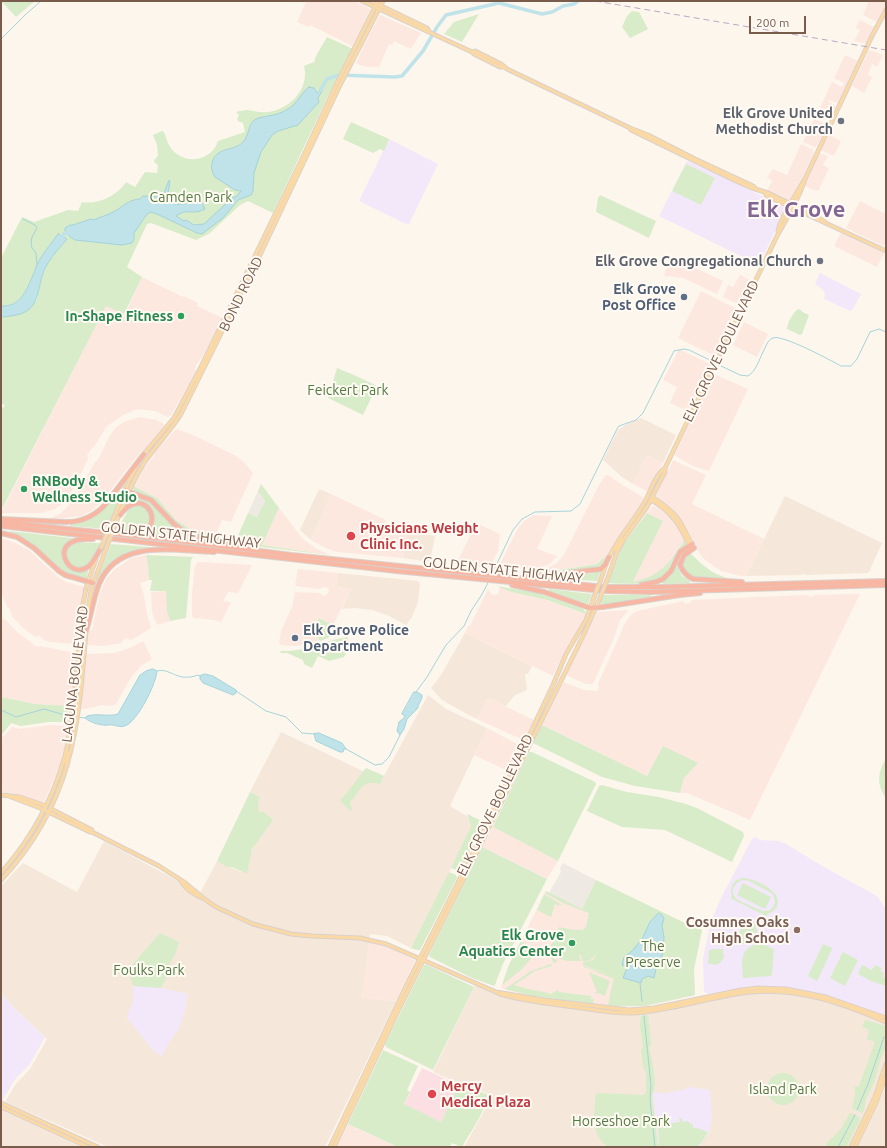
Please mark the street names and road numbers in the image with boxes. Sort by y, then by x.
street label: BOND ROAD [216,254,266,334]
street label: ELK GROVE BOULEVARD [679,277,763,425]
street label: GOLDEN STATE HIGHWAY [100,518,262,552]
street label: GOLDEN STATE HIGHWAY [422,553,584,587]
street label: LAGUNA BOULEVARD [58,605,92,743]
street label: ELK GROVE BOULEVARD [453,731,537,879]

